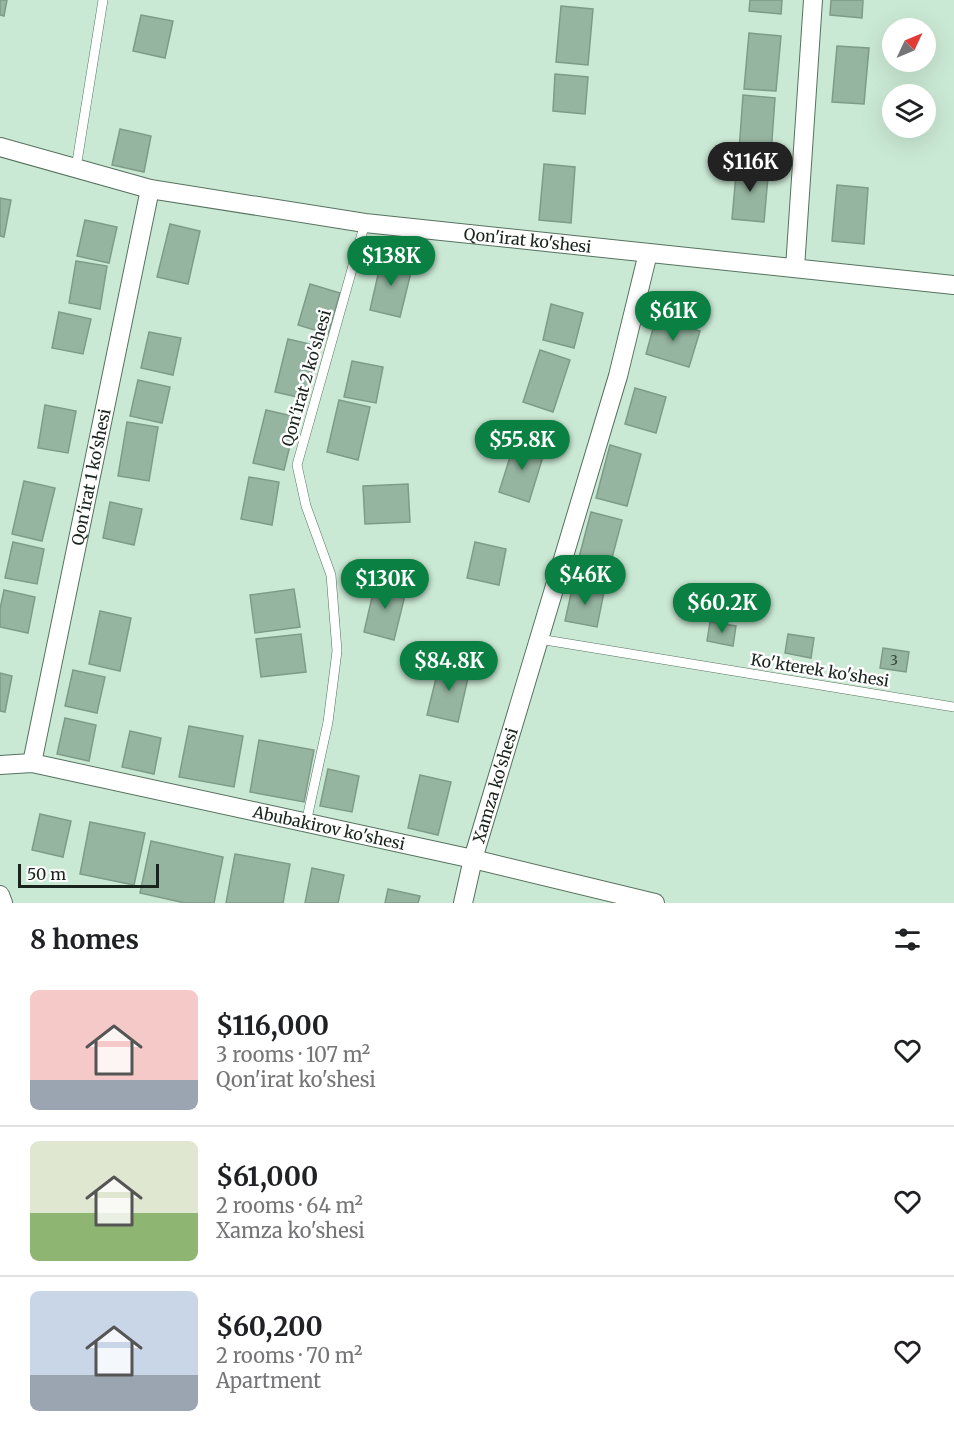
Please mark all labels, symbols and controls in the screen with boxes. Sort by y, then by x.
north arrow [882,18,936,72]
map controls [882,18,936,138]
button: layers [882,84,936,138]
pin: $116K [708,142,792,193]
text: $116K [722,149,778,174]
street label: Qon'irat ko'shesi [463,223,592,257]
pin: $138K [349,236,433,287]
text: $138K [361,243,421,268]
pin: $61K [637,291,709,342]
text: $61K [649,298,697,323]
street label: Qon'irat 2 ko'shesi [277,307,335,449]
street label: Qon'irat 1 ko'shesi [67,407,115,547]
pin: $55.8K [473,420,571,471]
text: $55.8K [489,427,555,452]
pin: $46K [549,555,621,606]
pin: $130K [343,559,427,610]
text: $46K [559,562,611,587]
text: $130K [355,566,415,591]
pin: $60.2K [673,583,771,634]
text: $60.2K [687,590,757,615]
pin: $84.8K [400,641,498,692]
text: $84.8K [414,648,484,673]
street label: Ko'kterek ko'shesi [749,649,891,691]
house number: 3 [890,651,898,669]
street label: Xamza ko'shesi [468,725,522,845]
street label: Abubakirov ko'shesi [250,801,407,854]
scale bar [18,861,159,888]
text: 50 m [27,864,66,884]
text: 8 homes [30,923,139,956]
icon: filters [891,923,924,956]
text: $116,000 [216,1009,329,1042]
icon: home [78,1014,150,1086]
icon: heart [891,1034,924,1067]
text: 3 rooms · 107 m² [216,1042,370,1067]
text: Qon'irat ko'shesi [216,1067,376,1092]
text: $61,000 [216,1160,318,1193]
icon: home [78,1165,150,1237]
icon: heart [891,1185,924,1218]
text: 2 rooms · 64 m² [216,1193,363,1218]
text: Xamza ko'shesi [216,1218,365,1243]
text: $60,200 [216,1310,323,1343]
icon: home [78,1315,150,1387]
icon: heart [891,1335,924,1368]
text: 2 rooms · 70 m² [216,1343,362,1368]
text: Apartment [216,1368,321,1393]

